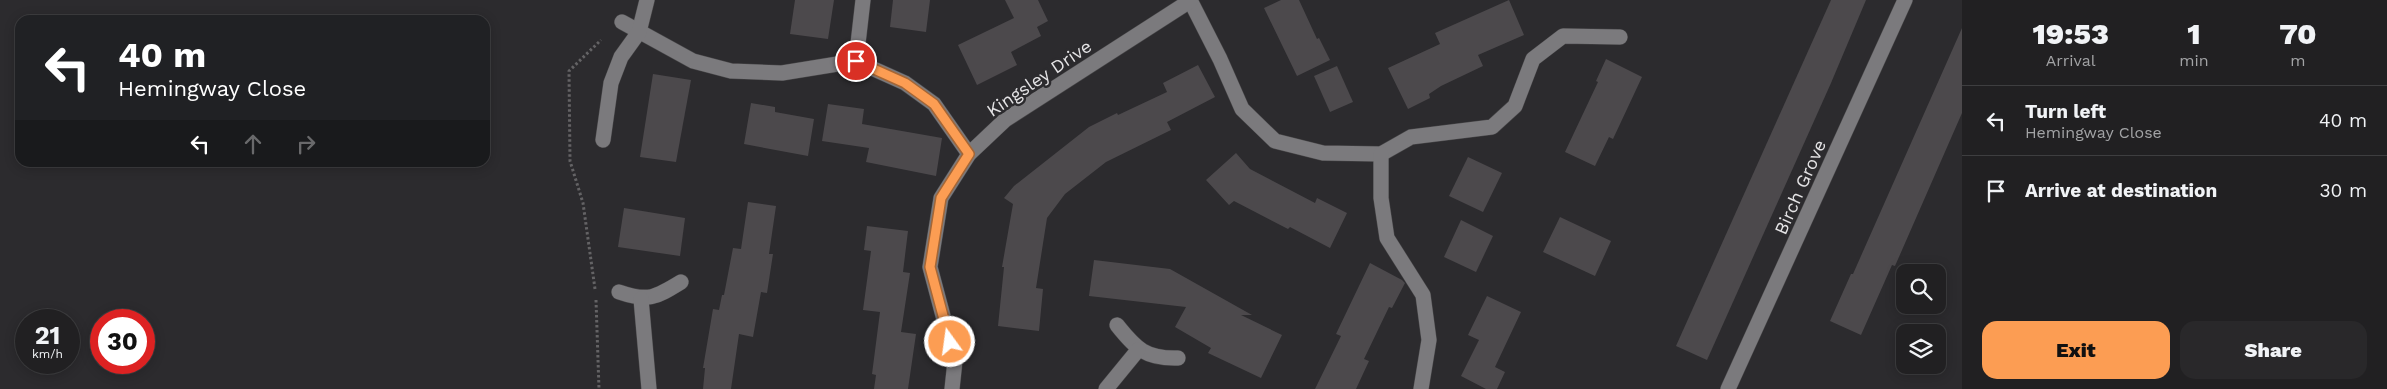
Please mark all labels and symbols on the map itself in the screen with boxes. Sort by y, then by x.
street label: Kingsley Drive [983,35,1095,121]
pin [835,40,877,82]
street label: Birch Grove [1770,136,1830,238]
speed limit sign: 30 [90,309,155,374]
position arrow [923,315,975,367]

